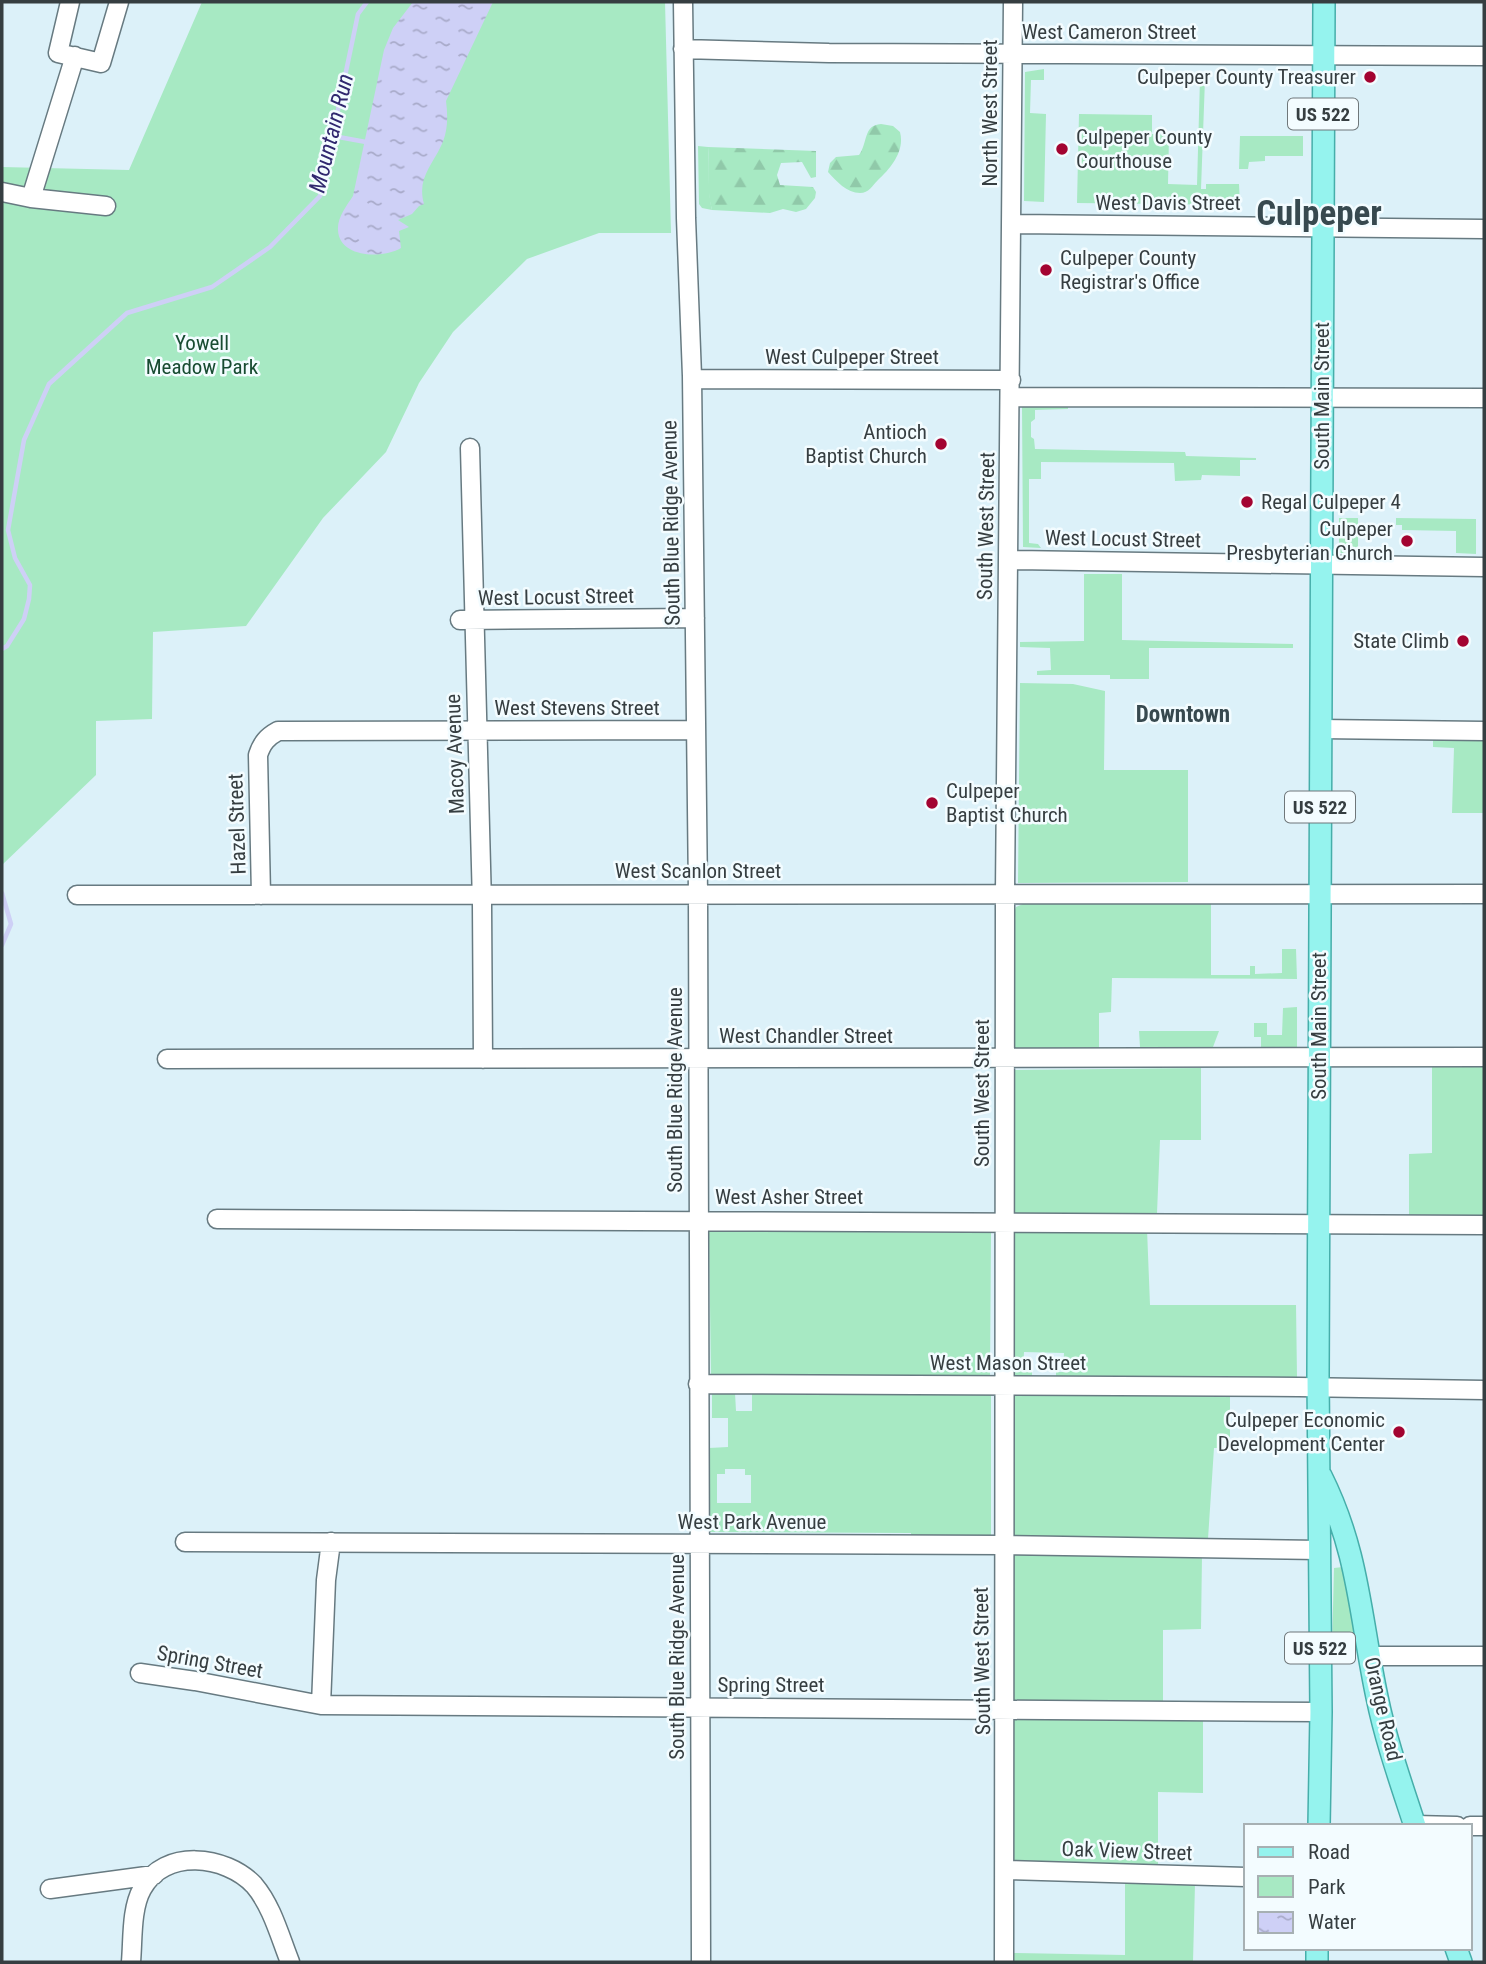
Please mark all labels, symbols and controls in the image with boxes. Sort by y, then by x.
street label: West Cameron Street [1022,20,1196,44]
street label: North West Street [978,40,1002,186]
place label: Culpeper County Treasurer [1137,65,1356,89]
marker: Culpeper County Treasurer [1362,69,1378,85]
water label: Mountain Run [304,71,359,195]
road number: US 522 [1288,98,1358,130]
place label: Culpeper County Courthouse [1076,125,1212,173]
marker: Culpeper County Courthouse [1054,141,1070,157]
street label: West Davis Street [1095,191,1241,215]
district label: Culpeper [1256,193,1382,234]
place label: Culpeper County Registrar's Office [1060,246,1200,294]
marker: Culpeper County Registrar's Office [1038,262,1054,278]
street label: South Main Street [1310,322,1334,470]
park label: Yowell Meadow Park [146,331,259,379]
street label: West Culpeper Street [765,345,939,369]
street label: South Blue Ridge Avenue [657,420,685,626]
place label: Antioch Baptist Church [805,420,927,468]
marker: Antioch Baptist Church [933,436,949,452]
street label: South West Street [973,452,999,600]
place label: Regal Culpeper 4 [1261,490,1401,514]
marker: Regal Culpeper 4 [1239,494,1255,510]
place label: Culpeper Presbyterian Church [1226,517,1393,565]
street label: West Locust Street [1045,526,1201,552]
marker: Culpeper Presbyterian Church [1399,533,1415,549]
street label: West Locust Street [478,584,634,610]
place label: State Climb [1353,629,1449,653]
marker: State Climb [1455,633,1471,649]
street label: Macoy Avenue [441,693,469,814]
street label: West Stevens Street [494,696,660,720]
district label: Downtown [1136,701,1230,728]
street label: Hazel Street [223,773,251,875]
place label: Culpeper Baptist Church [946,779,1068,827]
road number: US 522 [1285,792,1355,822]
marker: Culpeper Baptist Church [924,795,940,811]
street label: West Scanlon Street [615,859,781,883]
street label: South Main Street [1307,952,1331,1100]
street label: South Blue Ridge Avenue [663,987,687,1193]
street label: South West Street [970,1019,994,1167]
street label: West Chandler Street [719,1024,893,1048]
street label: West Asher Street [715,1185,863,1209]
street label: West Mason Street [930,1351,1086,1375]
place label: Culpeper Economic Development Center [1218,1408,1385,1456]
marker: Culpeper Economic Development Center [1391,1424,1407,1440]
street label: West Park Avenue [678,1510,827,1534]
street label: South Blue Ridge Avenue [665,1554,689,1760]
street label: South West Street [969,1587,995,1735]
road number: US 522 [1285,1632,1355,1664]
street label: Spring Street [155,1641,265,1683]
street label: Orange Road [1359,1655,1407,1763]
street label: Spring Street [717,1673,825,1697]
legend [1244,1824,1472,1950]
street label: Oak View Street [1061,1837,1193,1865]
text: Road [1308,1840,1350,1864]
text: Park [1308,1875,1346,1899]
text: Water [1308,1910,1356,1934]

